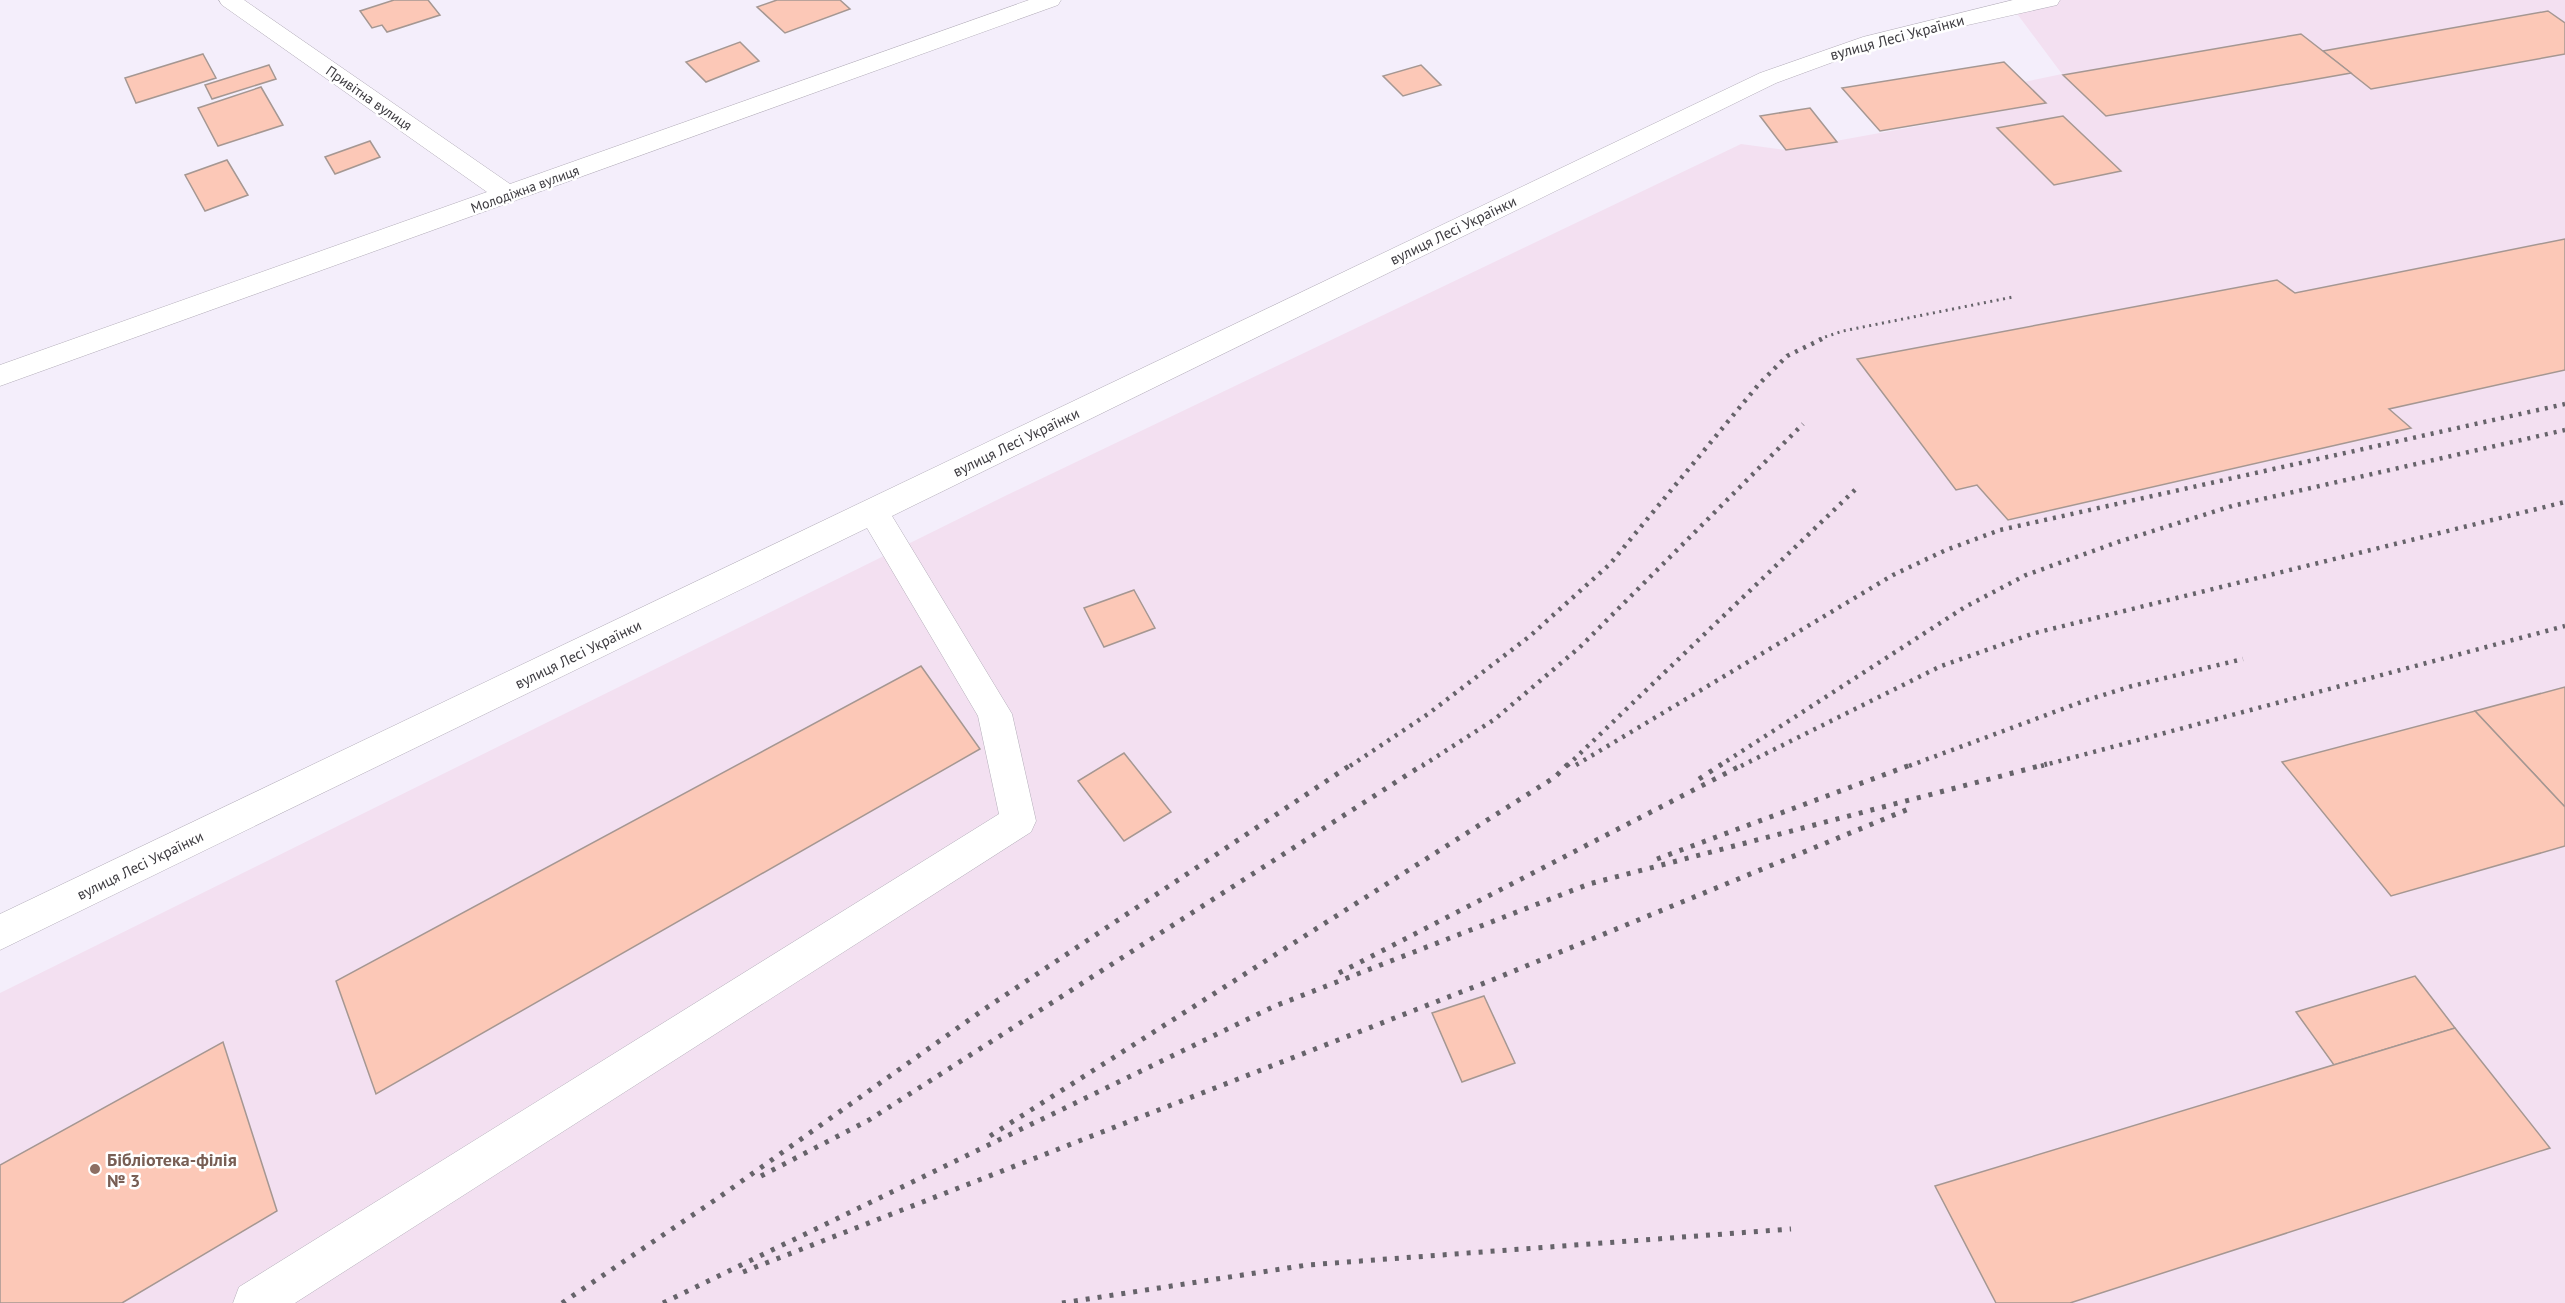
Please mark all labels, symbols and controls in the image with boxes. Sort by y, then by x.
street label: вулиця Лесі Українки [1828,10,1966,64]
street label: Привітна вулиця [322,62,416,134]
street label: Молодіжна вулиця [468,161,582,217]
street label: вулиця Лесі Українки [1387,191,1519,269]
street label: вулиця Лесі Українки [950,403,1082,481]
street label: вулиця Лесі Українки [512,615,644,693]
street label: вулиця Лесі Українки [74,826,206,904]
place label: Бібліотека-філія № 3 [107,1148,237,1192]
marker: Бібліотека-філія № 3 [88,1162,102,1176]

